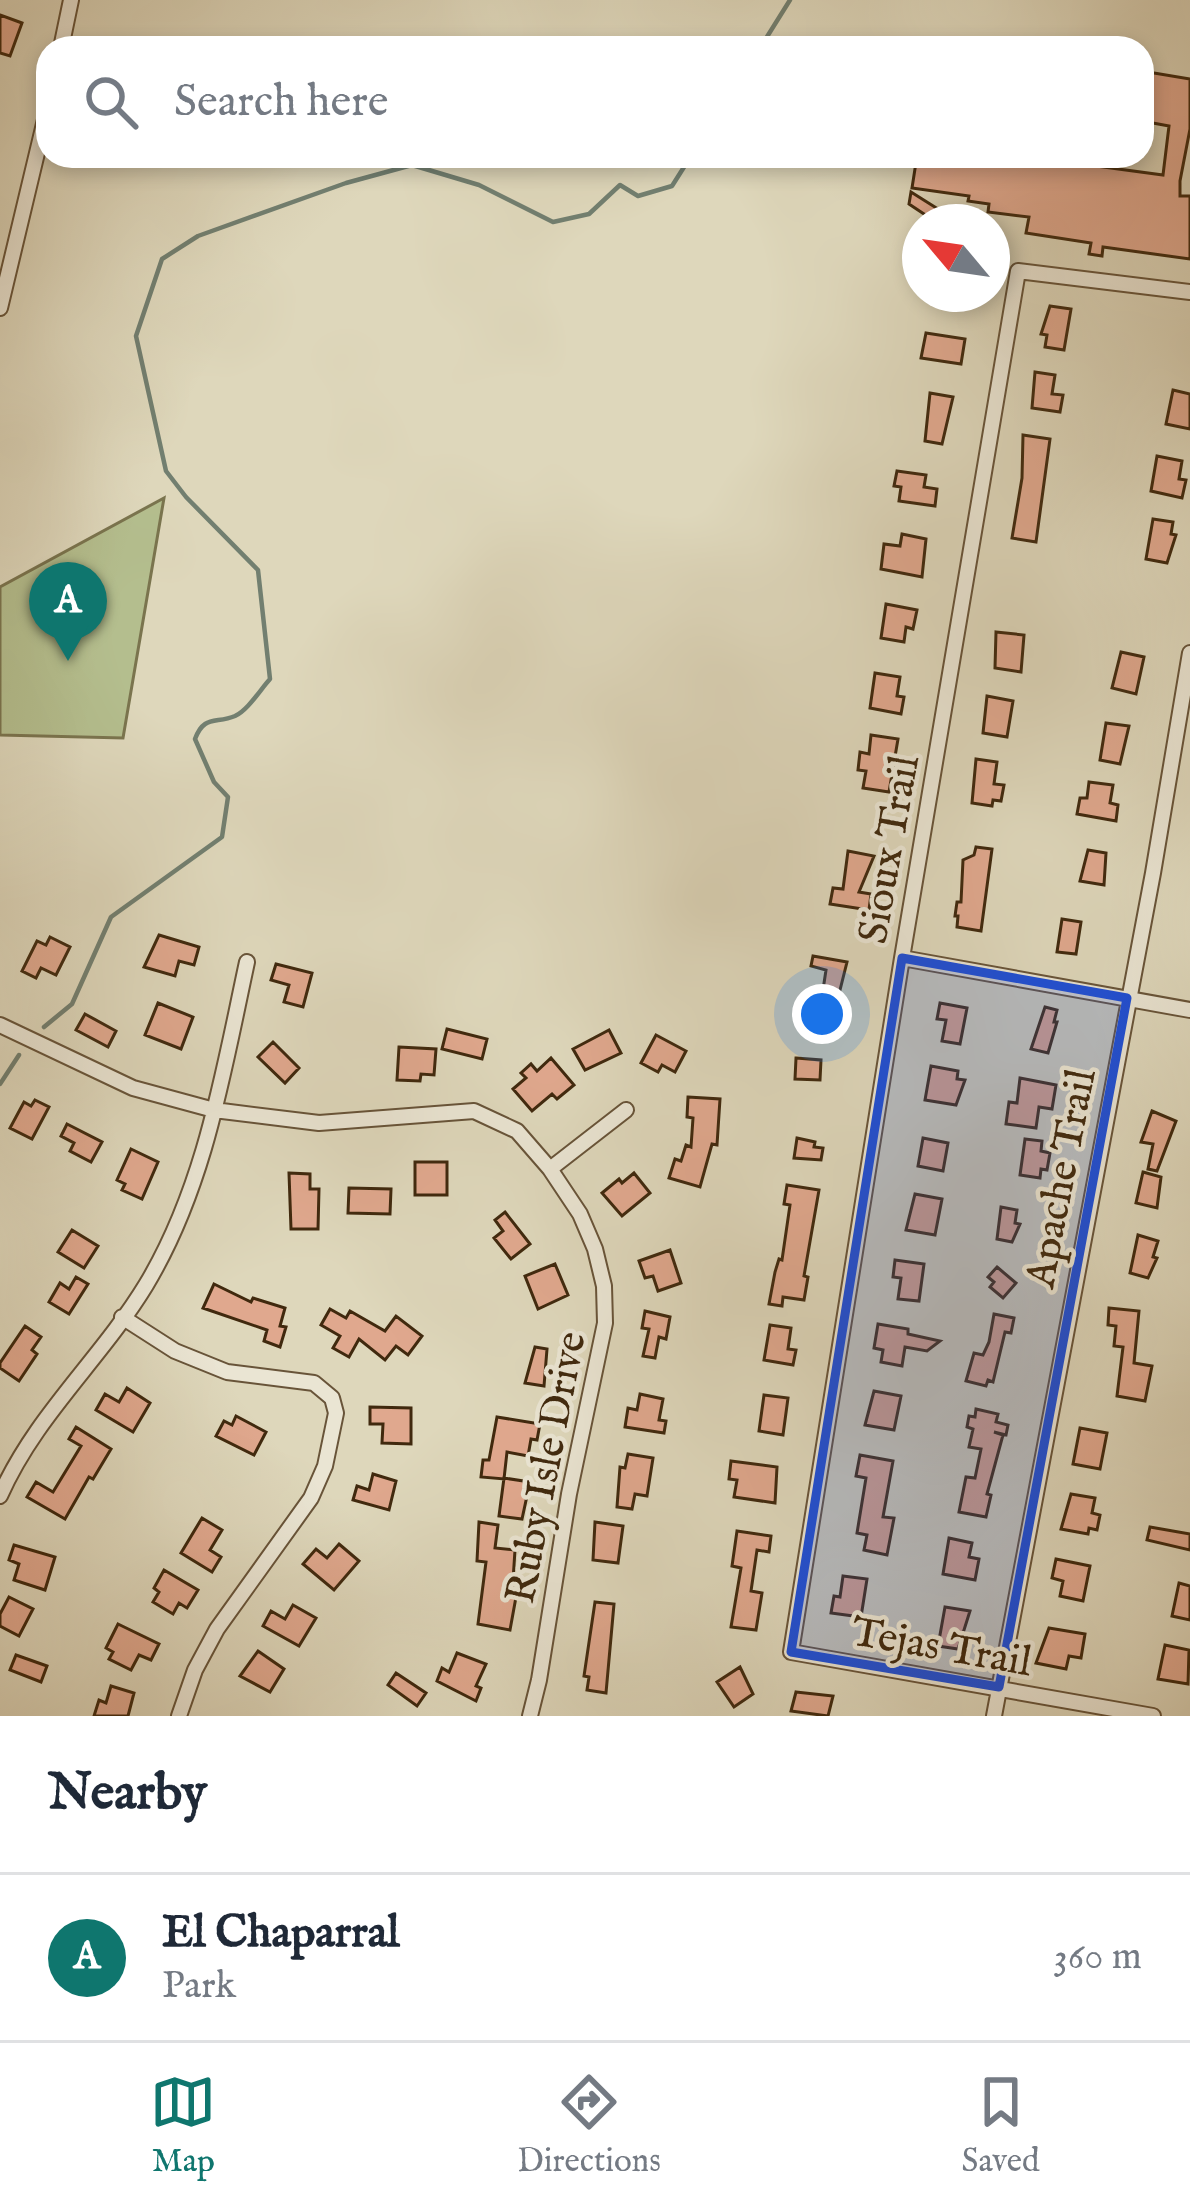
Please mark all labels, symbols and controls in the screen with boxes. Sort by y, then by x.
search box [36,36,1154,168]
icon: search [78,69,144,135]
text: Search here [174,74,388,131]
north arrow [902,204,1010,312]
pin: A [29,562,107,661]
street label: Sioux Trail [848,751,933,948]
your location [792,984,852,1044]
street label: Apache Trail [1015,1064,1110,1294]
street label: Ruby Isle Drive [495,1327,600,1608]
street label: Tejas Trail [847,1607,1036,1690]
text: Nearby [48,1762,207,1827]
text: El Chaparral [162,1905,400,1962]
text: A [74,1933,100,1982]
text: 360 m [1053,1933,1142,1982]
text: Park [162,1962,236,2011]
tab: Map [150,2069,216,2183]
tab: Directions [517,2069,661,2183]
tab: Saved [962,2069,1040,2183]

